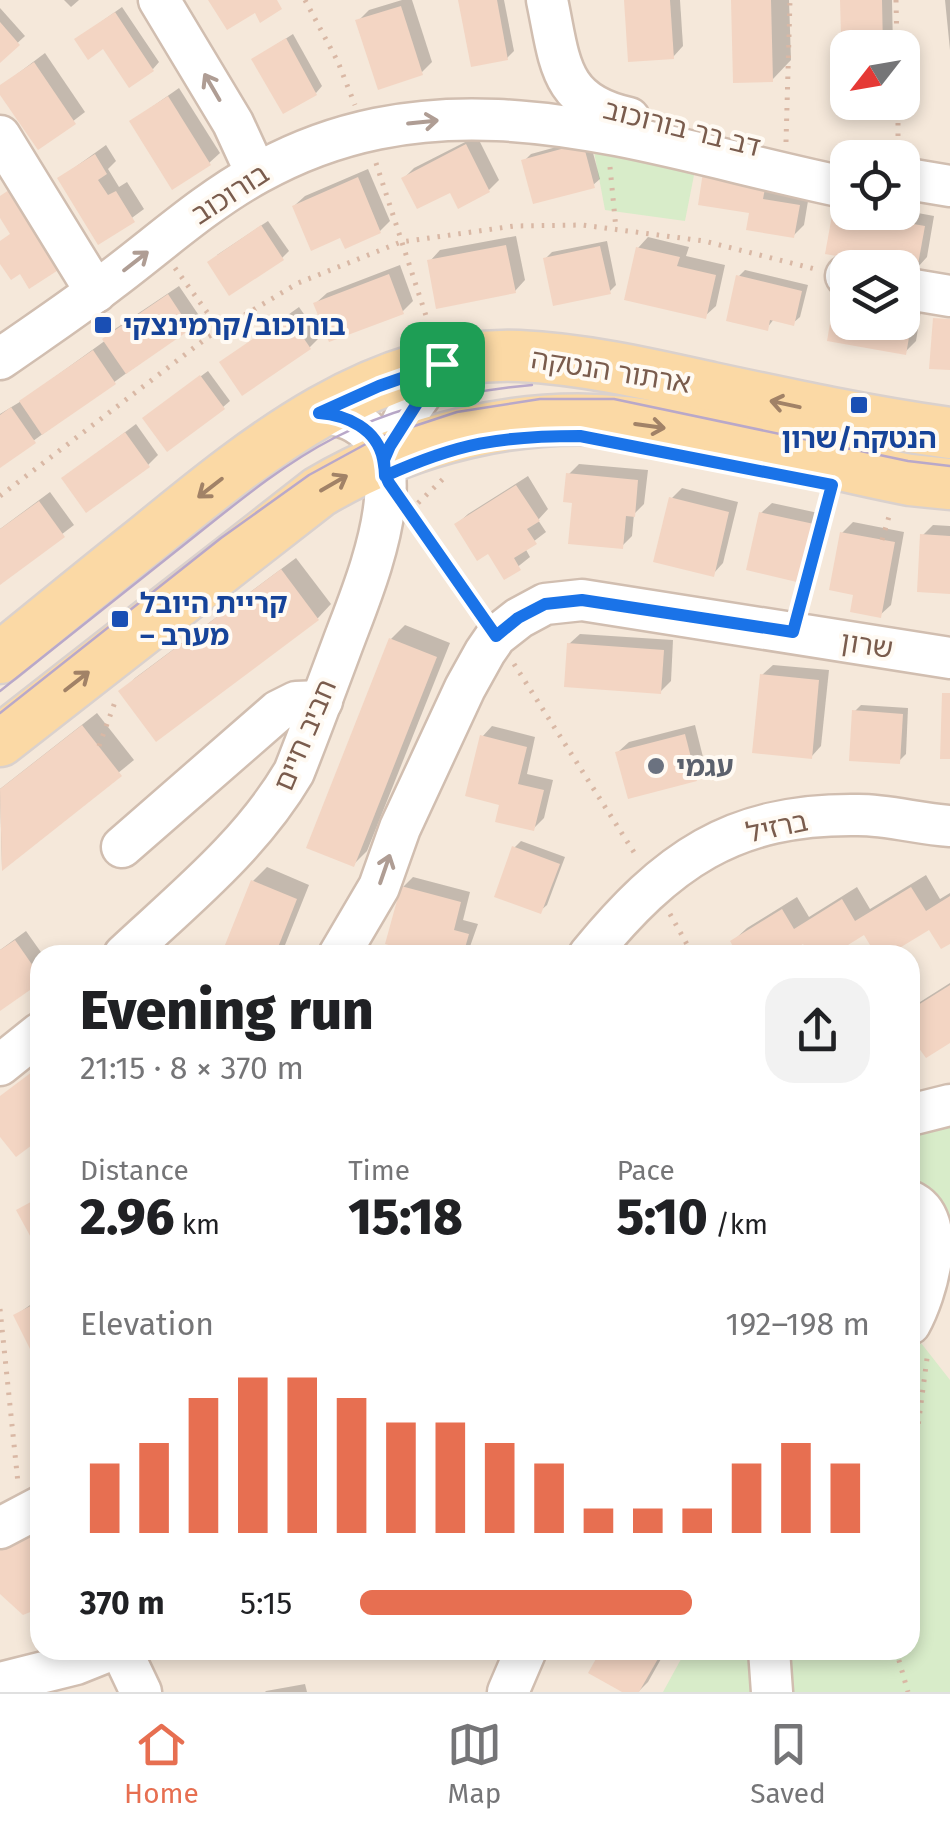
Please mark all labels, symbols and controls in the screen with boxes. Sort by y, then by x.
north arrow [830,30,920,120]
map controls [830,30,920,340]
one-way arrow [202,73,222,102]
street label: דב בר בורוכוב [600,93,764,163]
one-way arrow [406,112,438,131]
button: locate [830,140,920,230]
street label: בורוכוב [185,157,275,231]
button: layers [830,250,920,340]
one-way arrow [122,251,149,272]
place label: בורוכוב/קרמינצקי [123,309,346,342]
marker: בורוכוב/קרמינצקי [92,314,114,336]
pin [400,322,485,407]
icon: arrive [415,337,470,392]
street label: ארתור הנטקה [529,342,693,400]
one-way arrow [770,393,802,412]
marker: הנטקה/שרון [848,394,870,416]
one-way arrow [634,417,666,435]
place label: הנטקה/שרון [781,422,937,455]
one-way arrow [319,473,349,493]
one-way arrow [197,478,224,499]
place label: קריית היובל – מערב [140,587,287,652]
marker: קריית היובל – מערב [109,608,131,630]
street label: שרון [838,625,896,665]
one-way arrow [63,671,90,692]
street label: חביב חיים [267,674,343,796]
place label: עגמי [676,750,734,783]
marker: עגמי [645,755,667,777]
street label: ברזיל [743,804,811,850]
one-way arrow [377,855,395,886]
text: Evening run [80,978,374,1044]
button: share [765,978,870,1083]
text: 21:15 · 8 × 370 m [80,1049,304,1087]
text: Distance [80,1154,189,1187]
text: Time [348,1154,410,1187]
text: Pace [617,1154,675,1187]
text: 2.96 [80,1187,174,1247]
text: 15:18 [348,1187,463,1247]
text: 5:10 [617,1187,708,1247]
text: km [174,1208,220,1241]
text: /km [708,1208,768,1241]
text: Elevation [80,1305,214,1343]
text: 192–198 m [726,1305,870,1343]
text: 370 m [80,1584,164,1622]
text: 5:15 [240,1584,292,1622]
tab: Home [124,1717,199,1810]
tab: Map [447,1717,502,1810]
tab: Saved [750,1717,826,1810]

